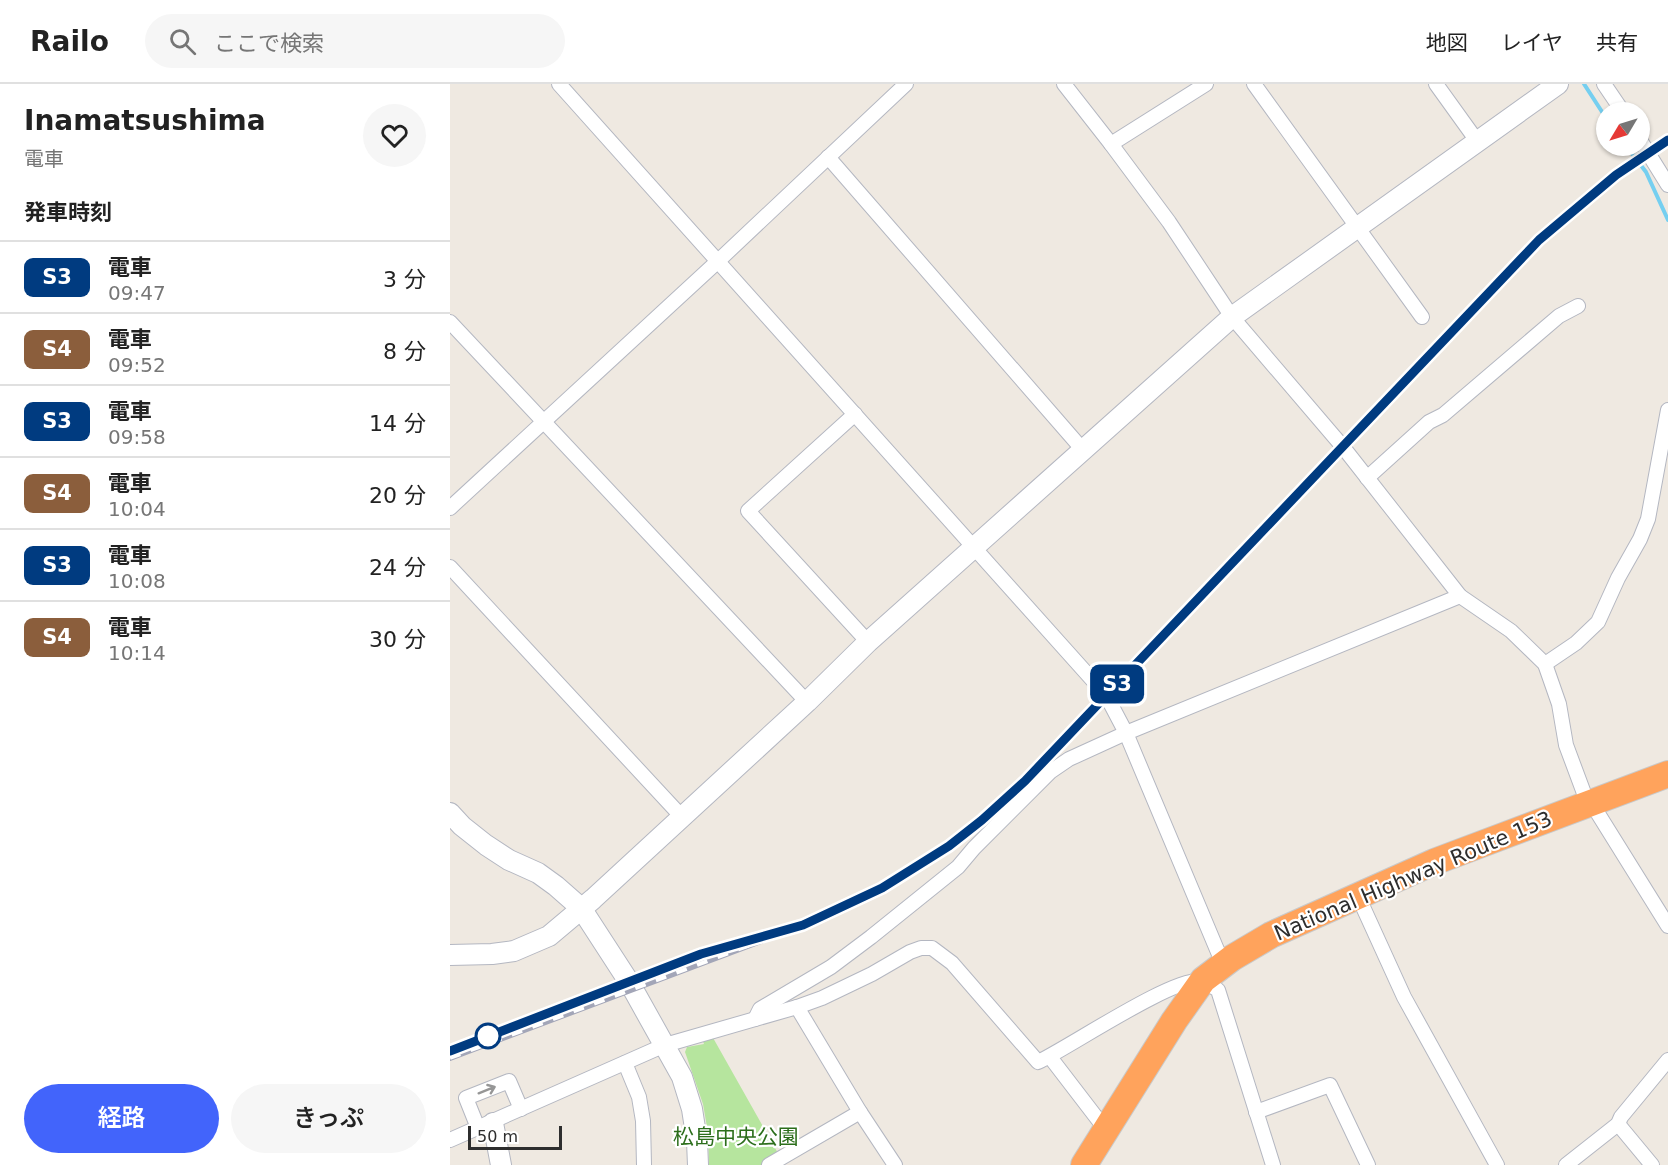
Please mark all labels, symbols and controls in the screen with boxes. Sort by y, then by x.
search box [145,14,565,68]
text: Railo [30,25,109,58]
icon: search [166,25,199,58]
text: ここで検索 [214,31,324,56]
text: 地図 [1426,31,1468,55]
text: レイヤ [1501,31,1563,55]
text: 共有 [1596,31,1638,55]
north arrow [1596,102,1650,156]
map controls [1596,102,1650,156]
text: Inamatsushima [24,104,266,137]
button: heart [363,104,426,167]
text: 電車 [24,147,64,171]
text: 発車時刻 [24,200,112,225]
text: 電車 [108,255,152,280]
text: S3 [42,265,72,289]
text: 3 分 [383,267,426,292]
text: 09:47 [108,281,166,305]
text: 電車 [108,327,152,352]
text: S4 [42,337,72,361]
text: 8 分 [383,339,426,364]
text: 09:52 [108,353,166,377]
text: 電車 [108,399,152,424]
text: S3 [42,409,72,433]
text: 14 分 [369,411,426,436]
text: 09:58 [108,425,166,449]
text: 電車 [108,471,152,496]
text: S4 [42,481,72,505]
text: 20 分 [369,483,426,508]
text: 10:04 [108,497,166,521]
text: 電車 [108,543,152,568]
text: S3 [42,553,72,577]
text: 24 分 [369,555,426,580]
text: 10:08 [108,569,166,593]
text: 電車 [108,615,152,640]
text: S4 [42,625,72,649]
text: 30 分 [369,627,426,652]
text: 10:14 [108,641,166,665]
line badge: S3 [1090,664,1144,704]
text: S3 [1102,672,1132,696]
street label: National Highway Route 153 [1271,806,1555,946]
unlabelled marker [475,1023,501,1049]
button: 経路 [24,1084,219,1153]
button: きっぷ [231,1084,426,1153]
one-way arrow [477,1084,496,1095]
scale bar [468,1123,562,1150]
park label: 松島中央公園 [673,1125,799,1149]
text: 50 m [477,1127,518,1146]

